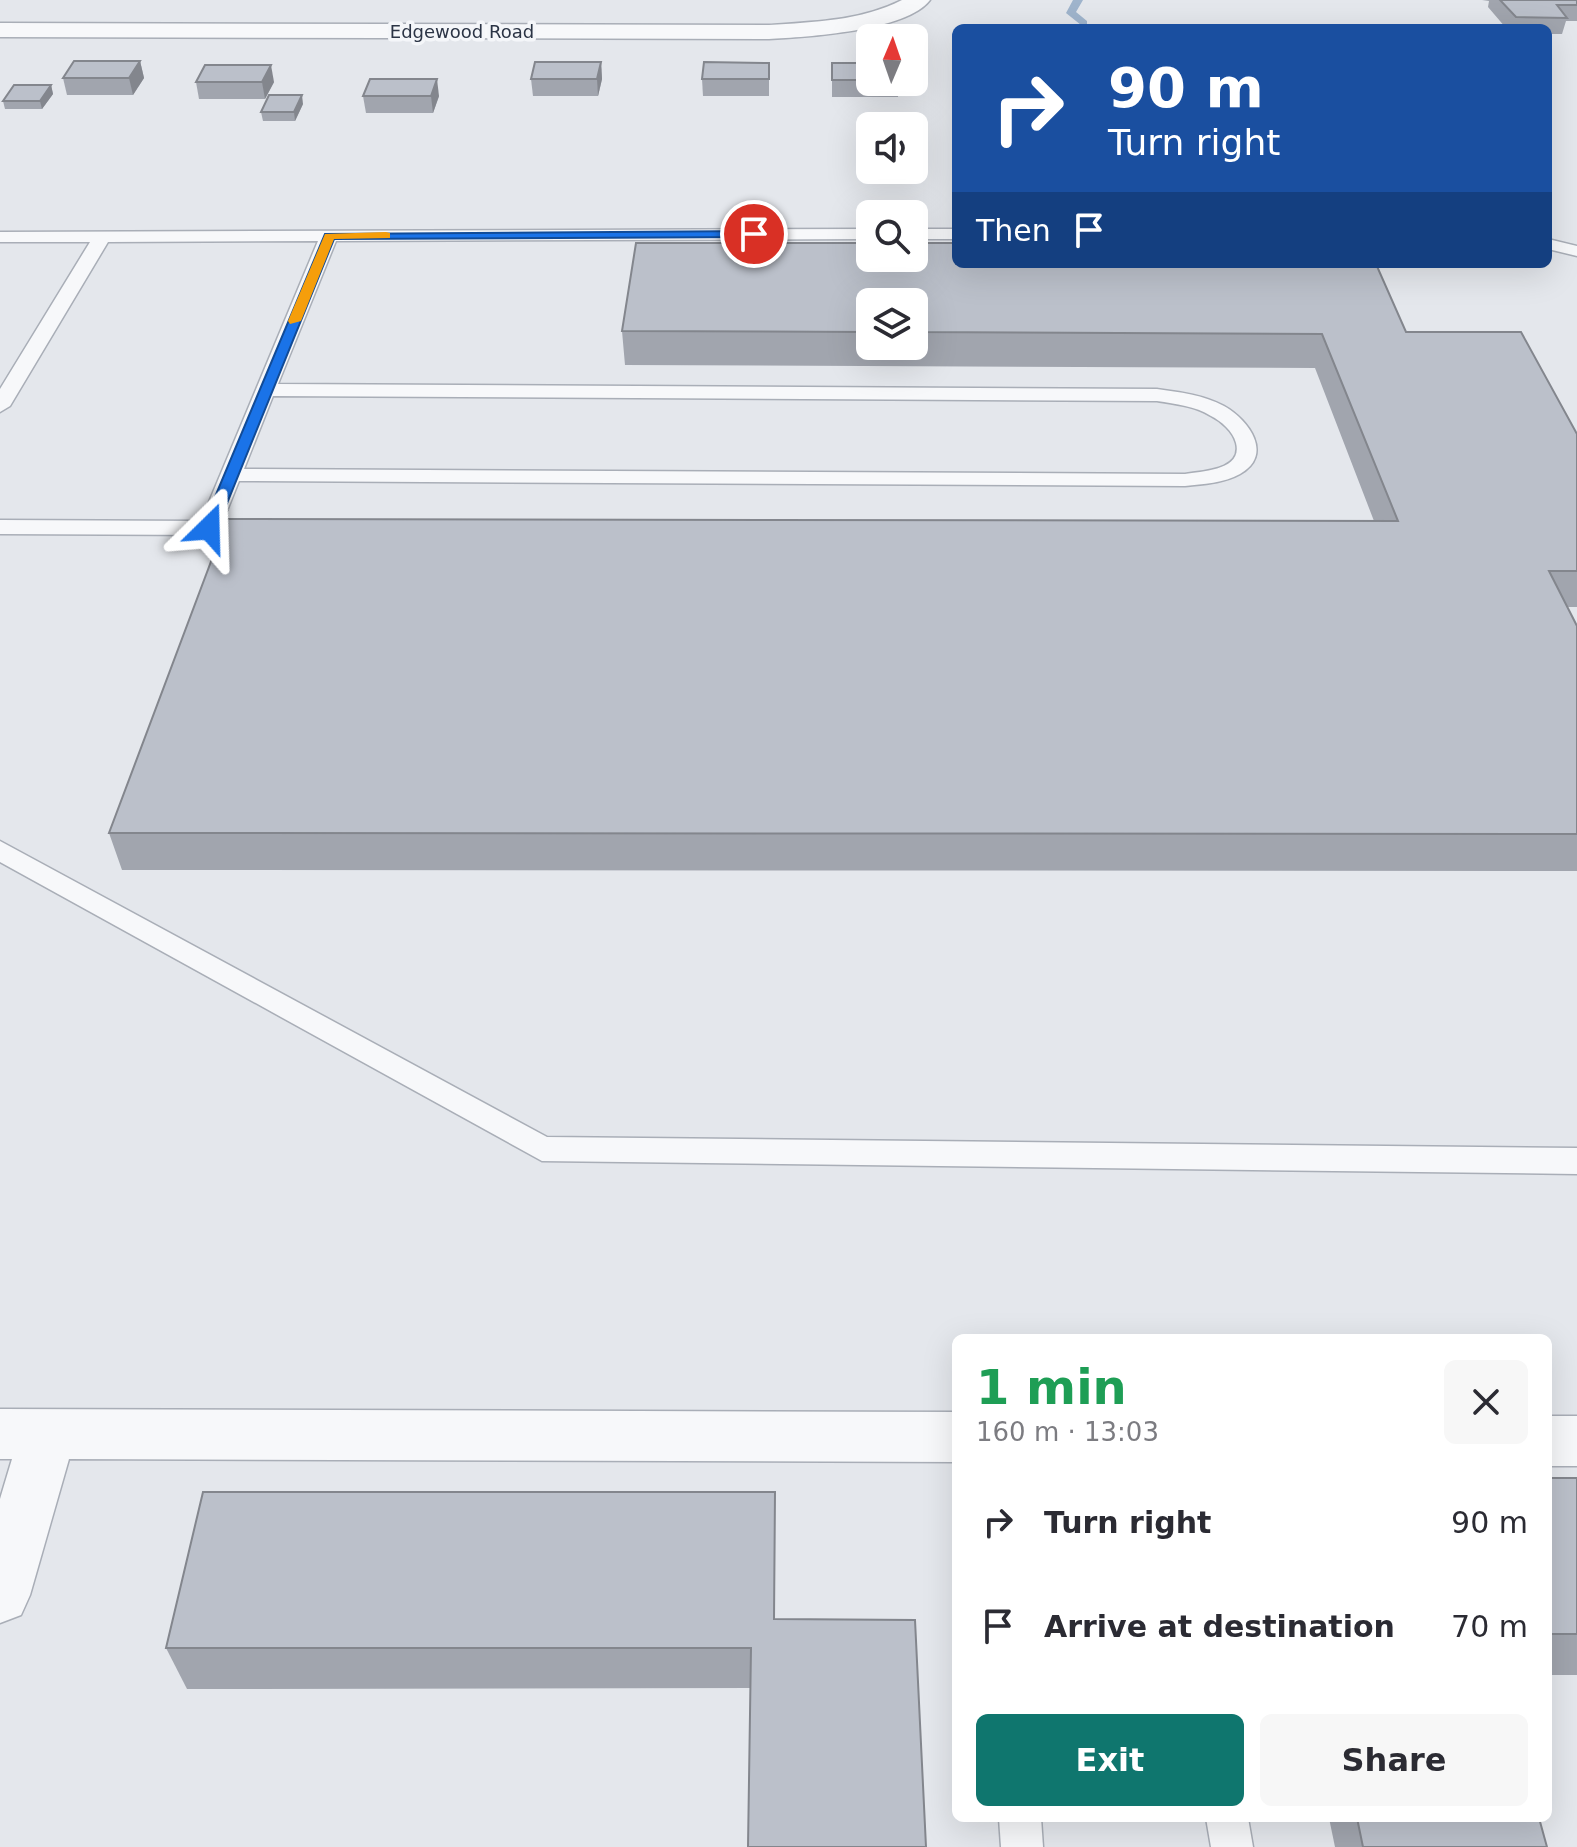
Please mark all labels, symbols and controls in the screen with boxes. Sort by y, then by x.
street label: Edgewood Road [390,21,534,42]
north arrow [856,24,928,96]
map controls [856,24,928,360]
text: 90 m [1108,55,1264,120]
icon: right [976,56,1080,160]
button: sound [856,112,928,184]
text: Turn right [1108,122,1280,163]
pin [720,200,788,268]
button: search [856,200,928,272]
icon: arrive [1067,208,1111,252]
icon: arrive [732,212,776,256]
text: Then [976,213,1051,248]
button: layers [856,288,928,360]
position arrow [167,486,251,570]
text: 1 min [976,1359,1127,1415]
button: close [1444,1360,1528,1444]
text: 160 m · 13:03 [976,1417,1159,1447]
icon: right [976,1500,1020,1544]
text: Turn right [1044,1505,1211,1540]
text: 90 m [1451,1505,1528,1540]
icon: arrive [976,1604,1020,1648]
text: Arrive at destination [1044,1609,1395,1644]
text: 70 m [1451,1609,1528,1644]
button: Exit [976,1714,1244,1806]
button: Share [1260,1714,1528,1806]

